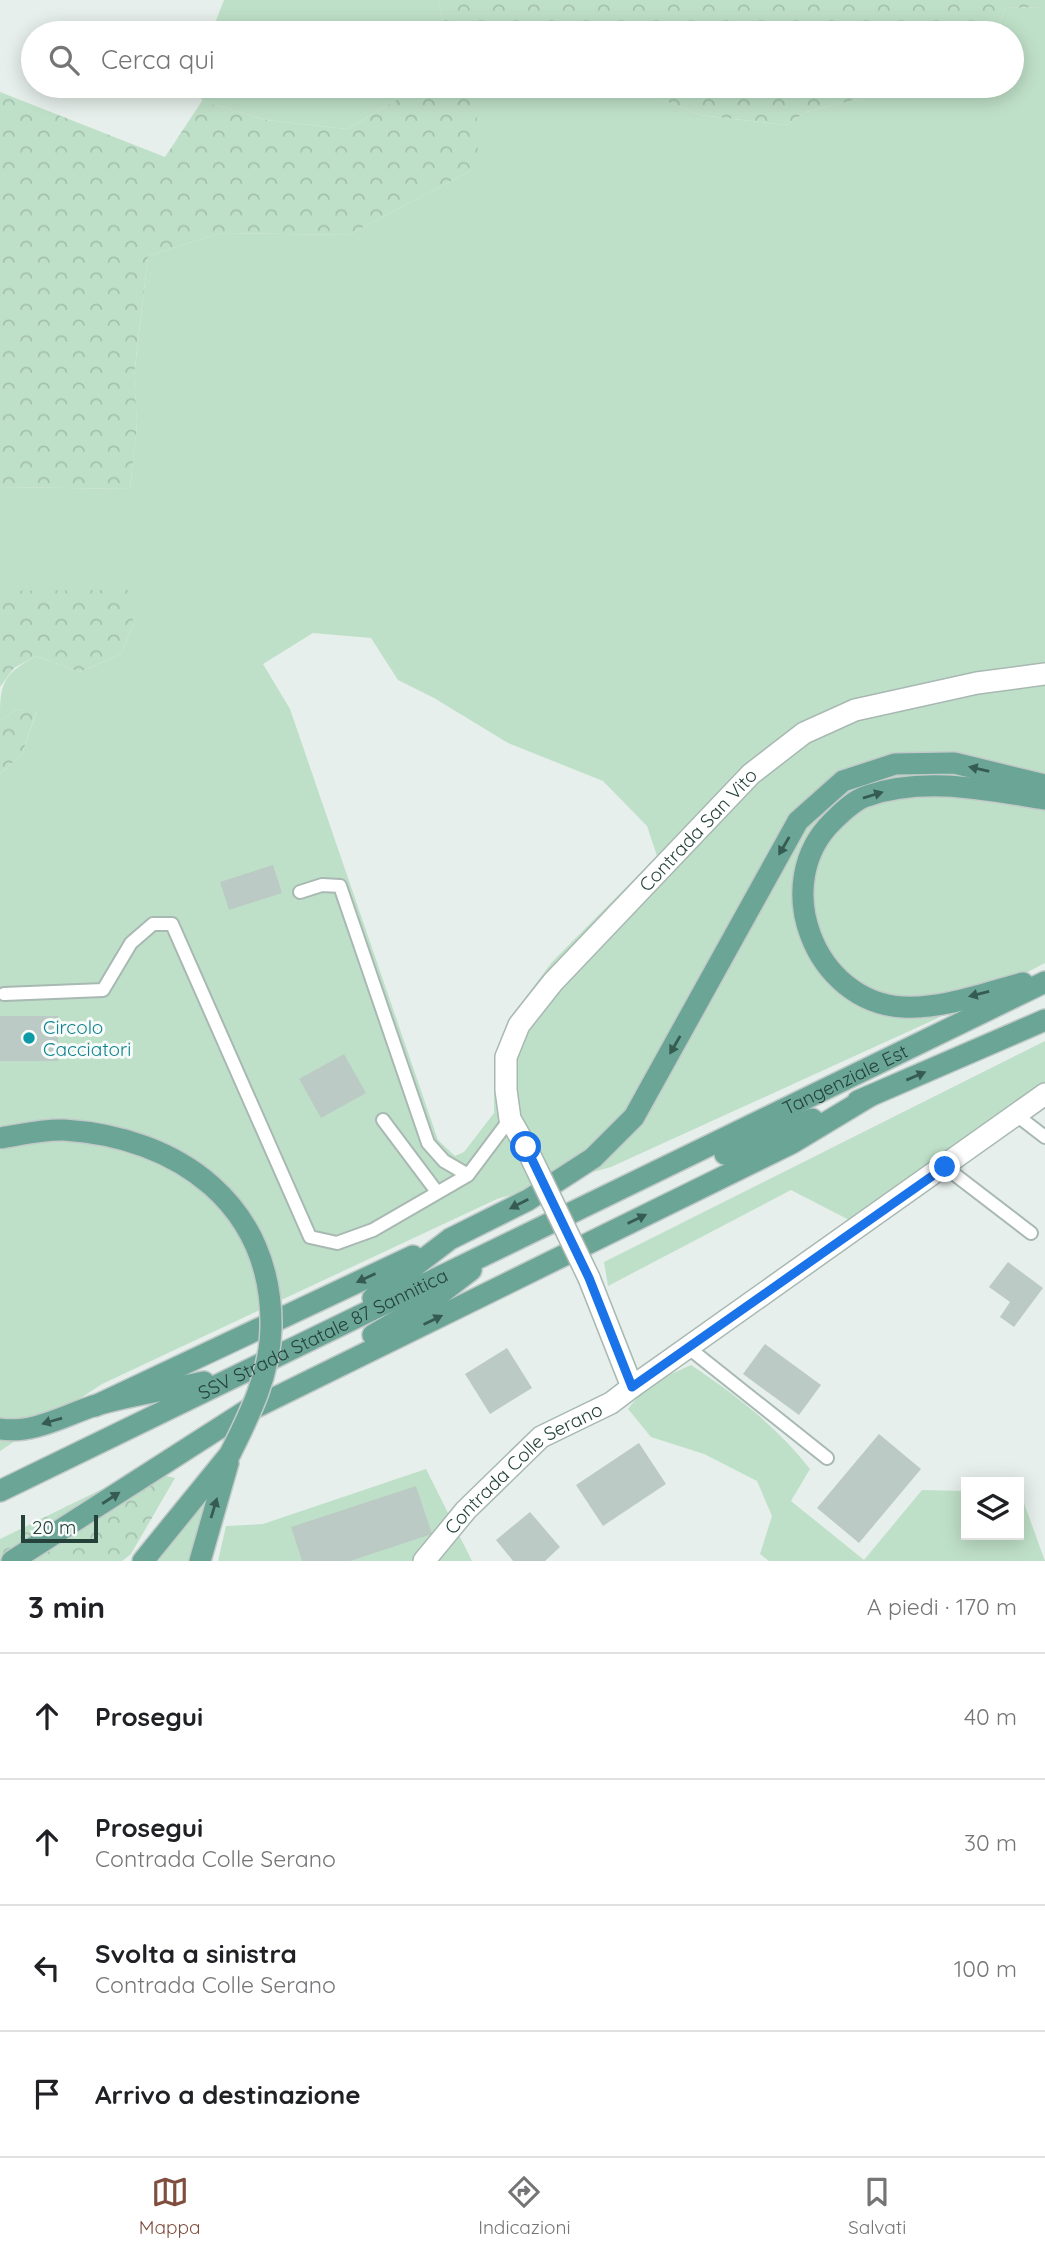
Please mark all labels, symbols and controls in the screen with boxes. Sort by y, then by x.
search box [21,21,1024,98]
icon: search [45,41,83,79]
text: Cerca qui [101,43,215,76]
street label: Contrada San Vito [634,763,762,896]
one-way arrow [967,763,989,774]
one-way arrow [862,789,883,800]
one-way arrow [778,836,790,856]
one-way arrow [968,989,990,1000]
place label: Circolo Cacciatori [43,1015,131,1061]
marker: Circolo Cacciatori [21,1030,37,1046]
one-way arrow [669,1036,681,1055]
street label: Tangenziale Est [779,1039,912,1120]
one-way arrow [905,1070,926,1081]
route start [510,1131,541,1162]
route end [929,1151,960,1182]
one-way arrow [509,1199,529,1210]
one-way arrow [627,1214,647,1225]
street label: SSV Strada Statale 87 Sannitica [194,1263,451,1405]
one-way arrow [356,1272,376,1284]
one-way arrow [423,1314,443,1325]
street label: Contrada Colle Serano [439,1397,606,1539]
one-way arrow [41,1417,62,1427]
map controls [961,1477,1024,1540]
button: layers [961,1477,1024,1540]
one-way arrow [101,1492,121,1505]
one-way arrow [210,1497,220,1518]
scale bar [21,1512,98,1544]
text: 20 m [32,1515,76,1539]
text: 3 min [28,1588,105,1626]
text: A piedi · 170 m [867,1592,1017,1621]
icon: ahead [28,1697,66,1735]
text: Prosegui [95,1700,203,1733]
text: 40 m [964,1702,1017,1731]
text: Prosegui [95,1811,203,1844]
icon: ahead [28,1823,66,1861]
text: 30 m [964,1828,1017,1857]
text: Contrada Colle Serano [95,1844,336,1873]
text: Svolta a sinistra [95,1937,297,1970]
icon: left [28,1949,66,1987]
text: 100 m [954,1954,1017,1983]
text: Contrada Colle Serano [95,1970,336,1999]
icon: arrive [28,2075,66,2113]
text: Arrivo a destinazione [95,2078,361,2111]
tab: Mappa [139,2173,201,2239]
tab: Indicazioni [478,2173,571,2239]
tab: Salvati [848,2173,906,2239]

